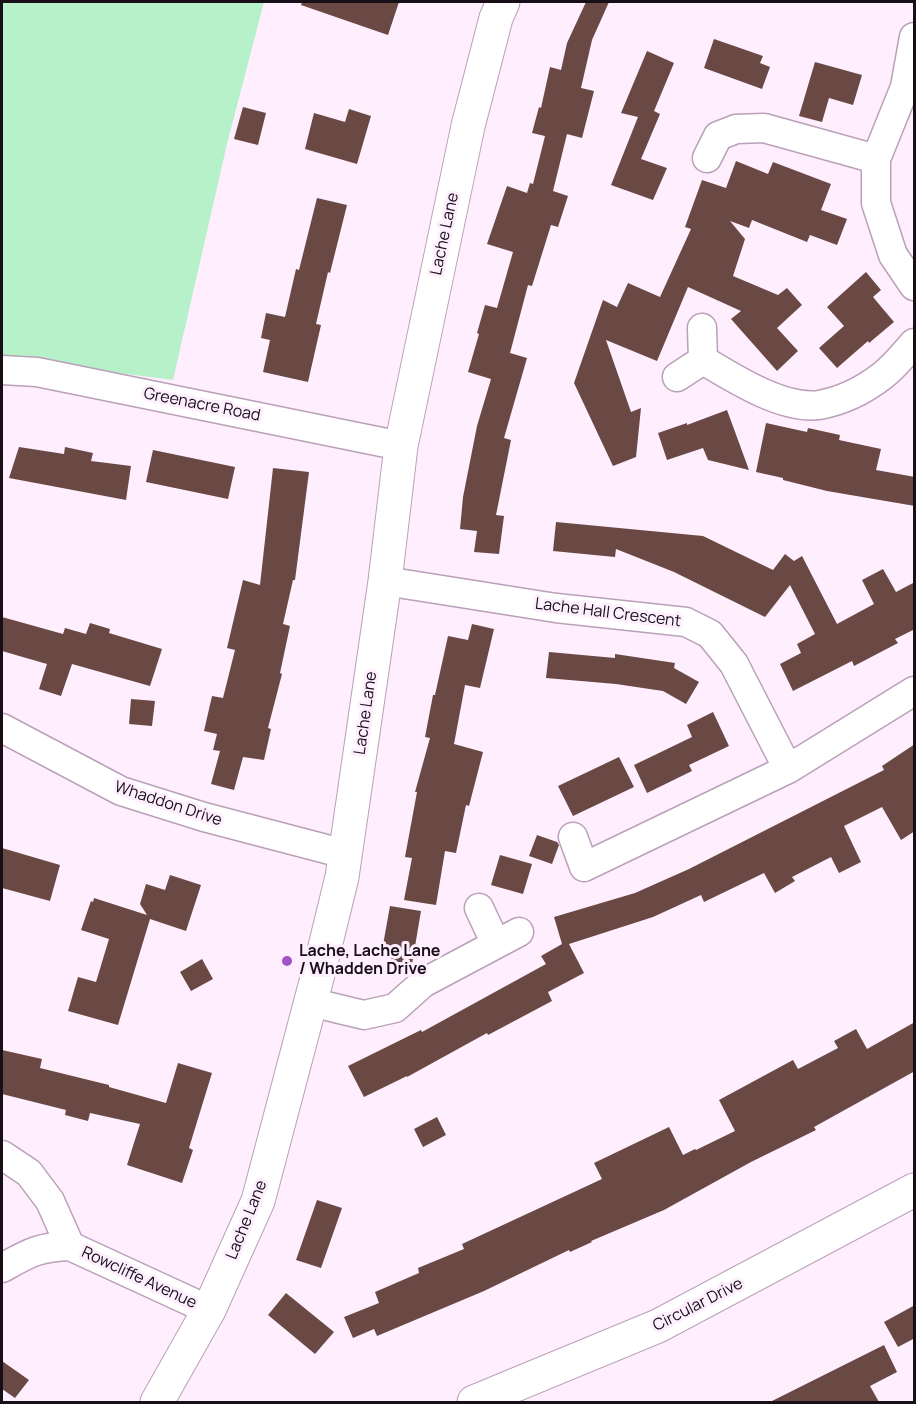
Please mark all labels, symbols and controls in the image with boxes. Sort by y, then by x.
street label: Lache Lane [427,191,463,277]
street label: Greenacre Road [142,384,262,426]
street label: Lache Hall Crescent [534,595,682,631]
street label: Lache Lane [351,670,381,756]
street label: Whaddon Drive [112,778,224,830]
place label: Lache, Lache Lane / Whadden Drive [299,942,440,980]
marker: Lache, Lache Lane / Whadden Drive [280,954,294,968]
street label: Lache Lane [222,1178,272,1262]
street label: Rowcliffe Avenue [78,1243,200,1313]
street label: Circular Drive [650,1274,746,1336]

